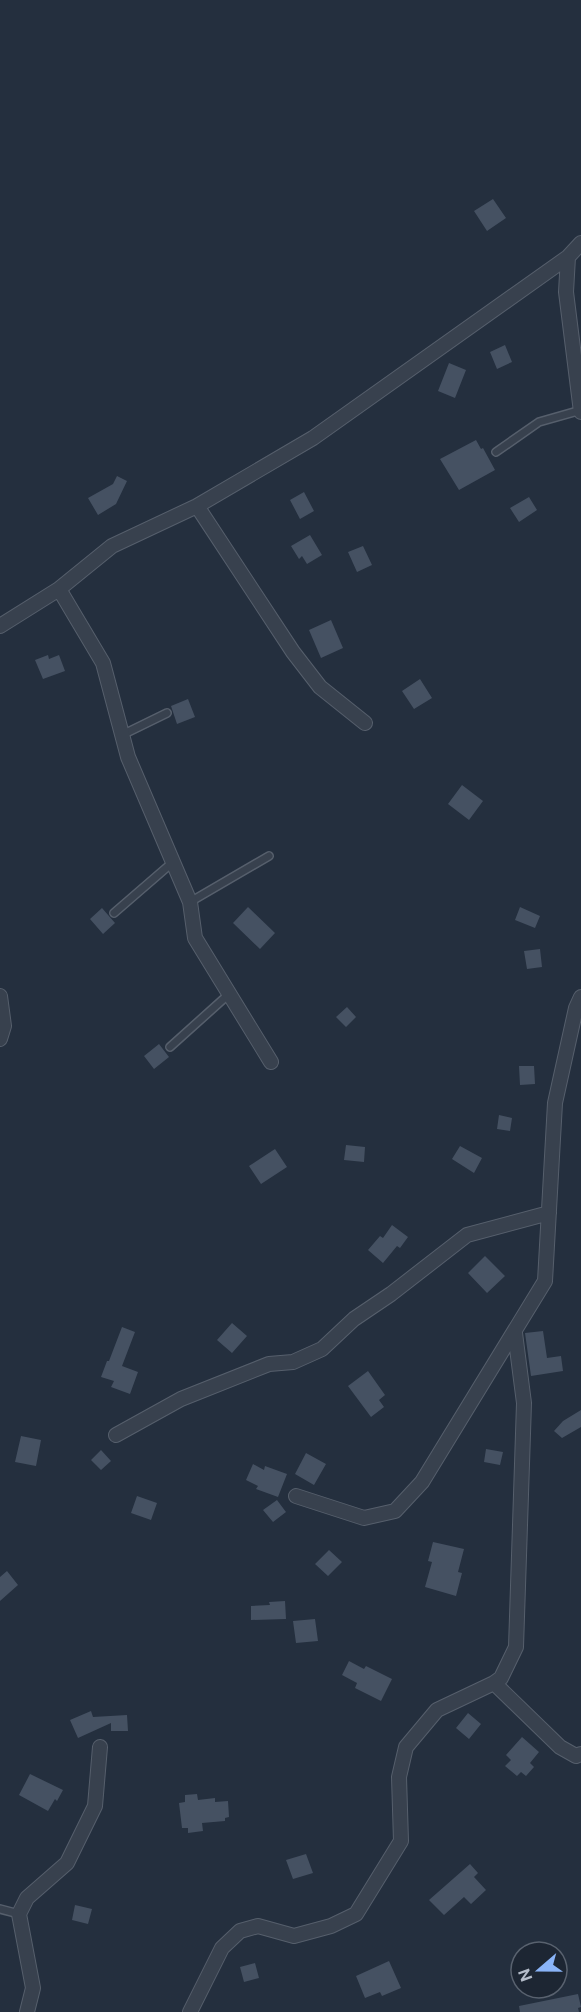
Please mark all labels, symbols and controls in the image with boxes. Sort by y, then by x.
north arrow [509,1940,569,2000]
text: N [514,1966,536,1984]

